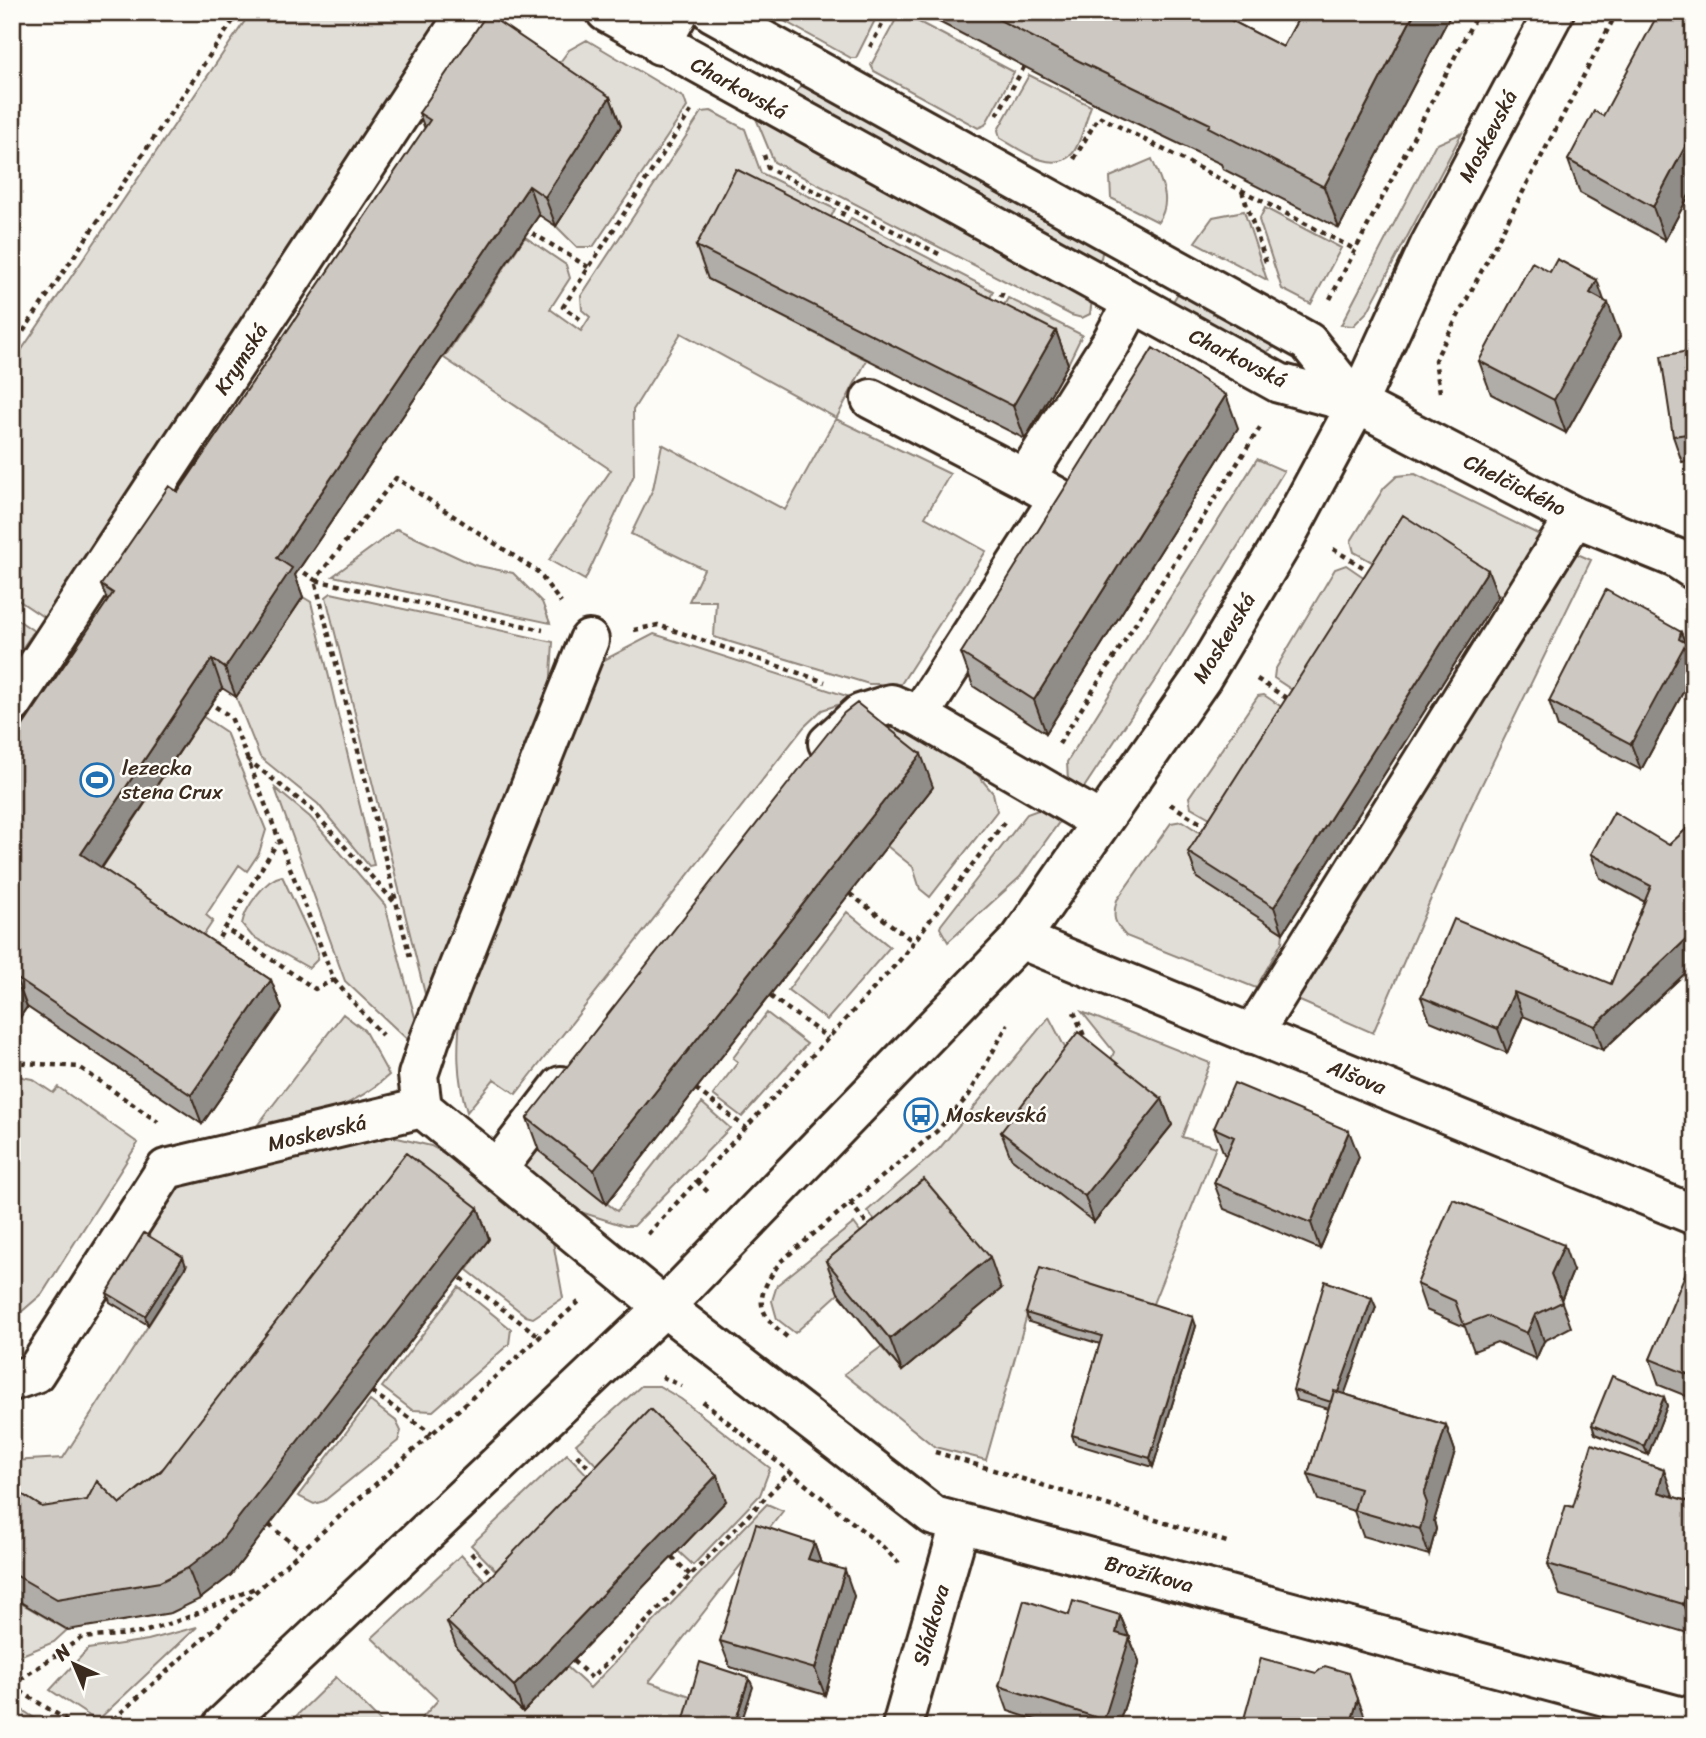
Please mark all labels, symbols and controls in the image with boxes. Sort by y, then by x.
street label: Charkovská [683,46,795,131]
street label: Moskevská [1448,82,1529,189]
street label: Krymská [203,315,279,403]
street label: Charkovská [1182,317,1294,399]
street label: Chelčického [1457,443,1573,527]
street label: Moskevská [1182,585,1266,691]
place label: lezecka stena Crux [121,749,223,811]
sports icon: lezecka stena Crux [78,761,116,799]
street label: Alšova [1321,1048,1393,1106]
bus stop icon: Moskevská [902,1096,940,1134]
place label: Moskevská [946,1096,1047,1134]
street label: Moskevská [264,1103,371,1163]
street label: Brožíkova [1100,1544,1198,1604]
street label: Sládkova [901,1579,961,1670]
north arrow [38,1630,108,1700]
text: N [46,1635,79,1669]

